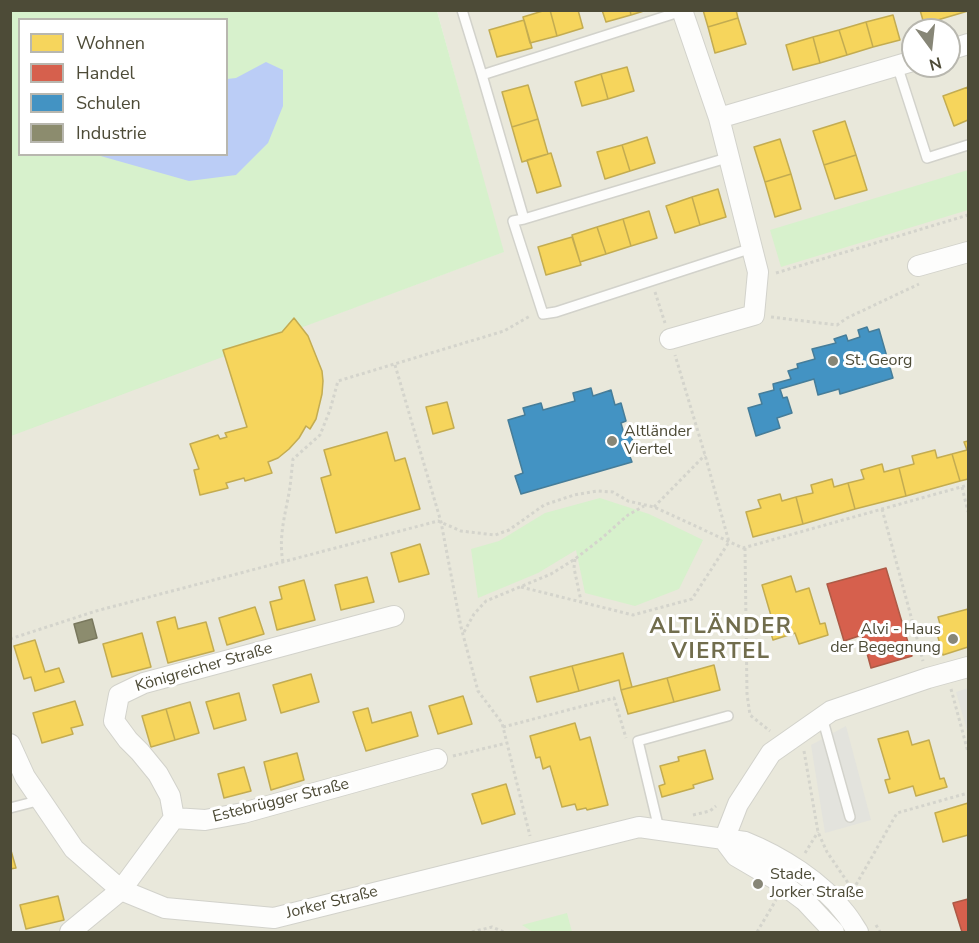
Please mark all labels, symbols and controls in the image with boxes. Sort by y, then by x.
legend [18,18,228,156]
north arrow [901,18,961,78]
text: Wohnen [76,31,145,55]
text: N [927,51,944,76]
text: Handel [76,61,135,85]
text: Schulen [76,91,141,115]
text: Industrie [76,121,147,145]
place label: St. Georg [845,351,912,371]
marker: St. Georg [826,354,840,368]
place label: Altländer Viertel [624,422,692,460]
marker: Altländer Viertel [605,434,619,448]
district label: ALTLÄNDER VIERTEL [650,615,792,666]
place label: Alvi - Haus der Begegnung [830,620,941,658]
marker: Alvi - Haus der Begegnung [946,632,960,646]
street label: Königreicher Straße [133,639,275,697]
street label: Estebrügger Straße [211,775,351,827]
place label: Stade, Jorker Straße [770,865,864,903]
marker: Stade, Jorker Straße [751,877,765,891]
street label: Jorker Straße [284,882,380,924]

